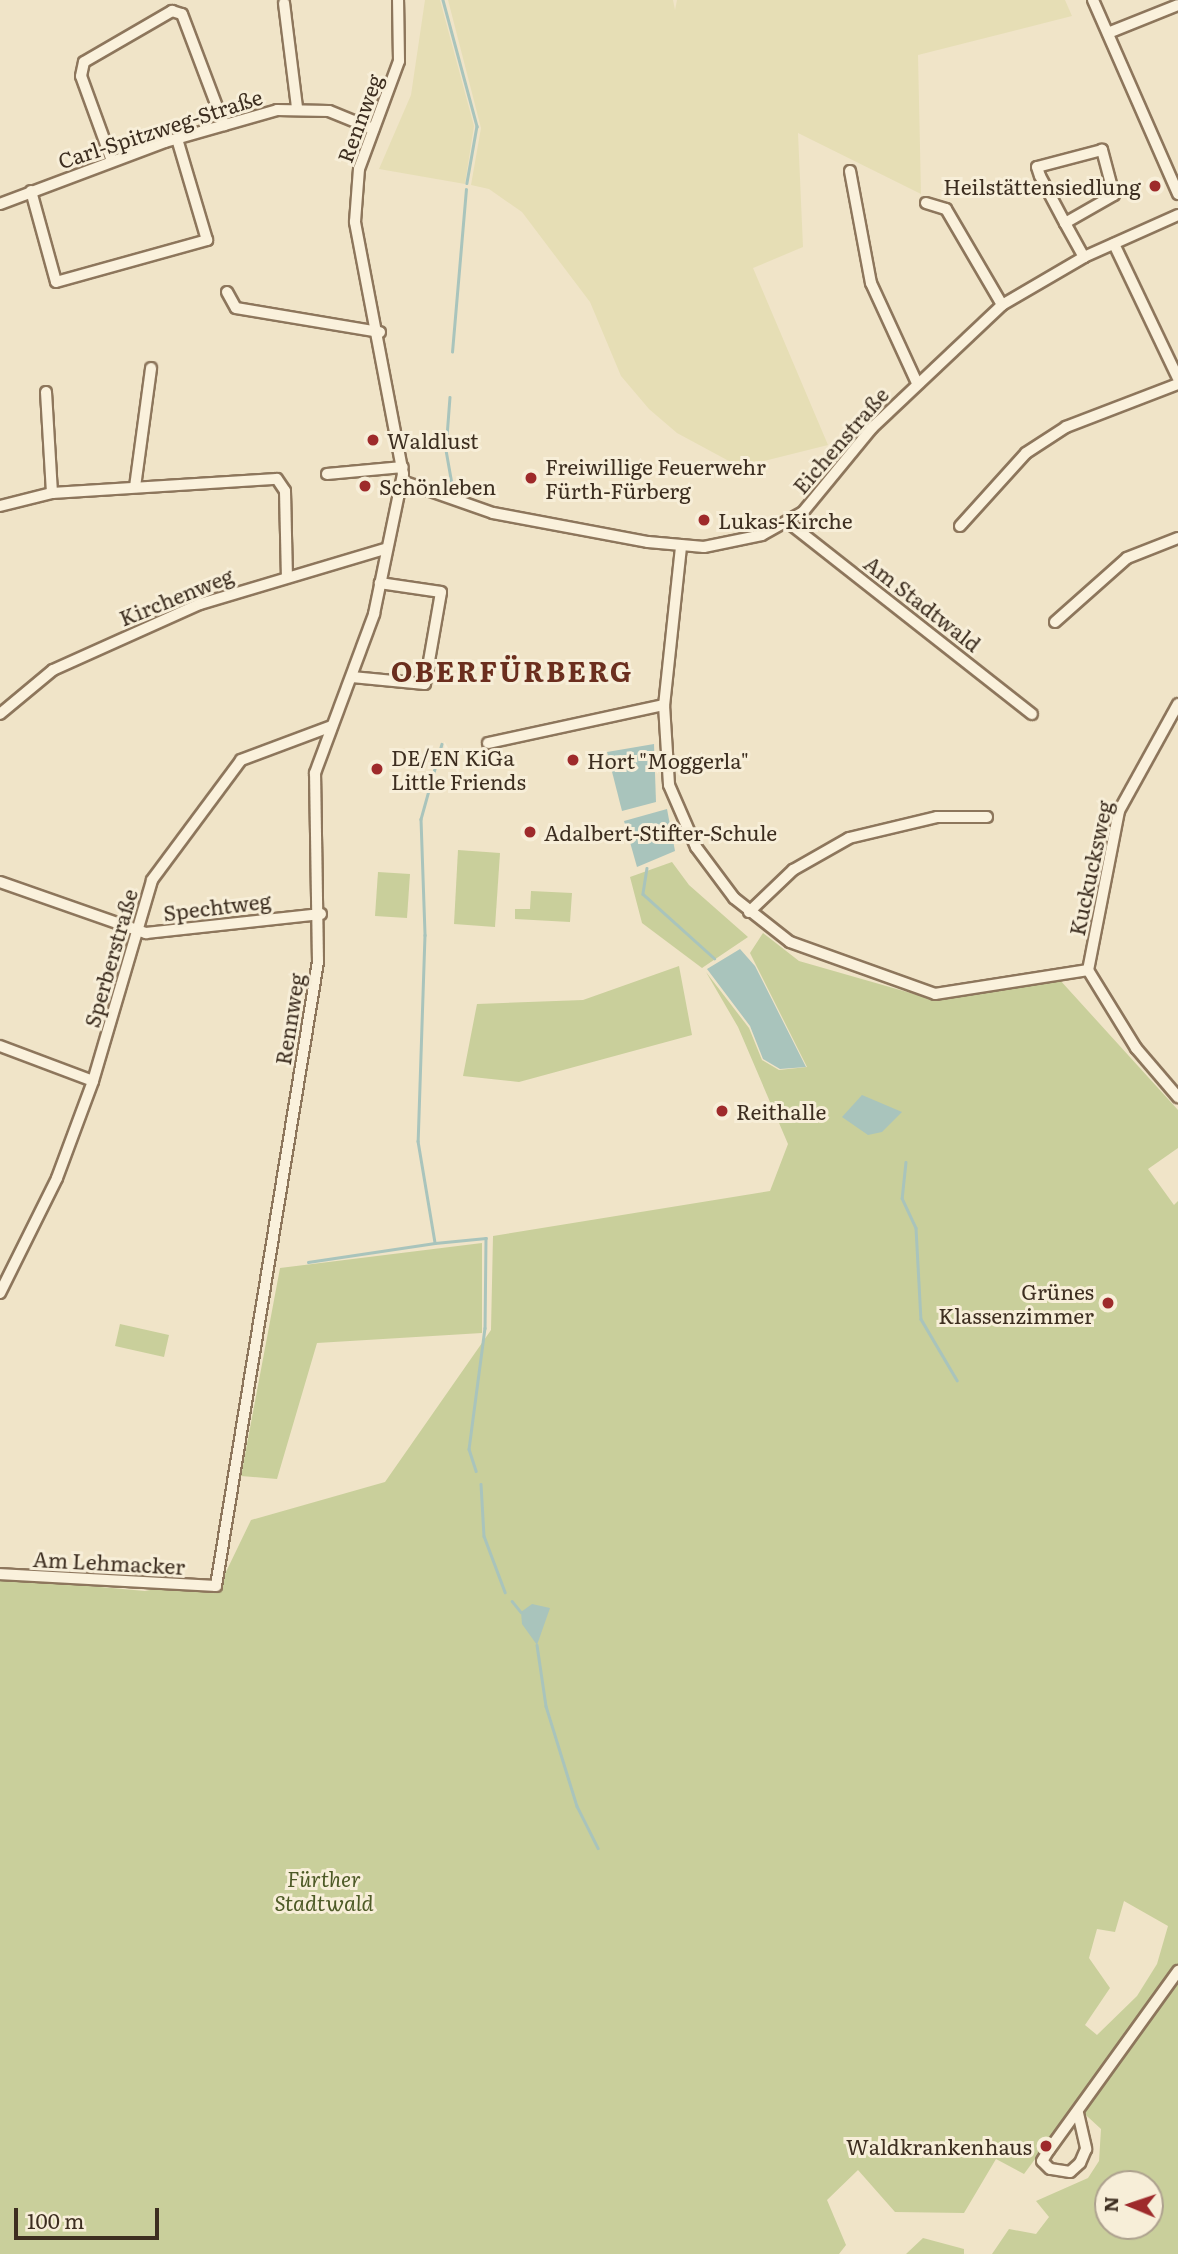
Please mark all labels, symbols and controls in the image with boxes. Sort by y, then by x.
street label: Rennweg [331,70,387,166]
street label: Carl-Spitzweg-Straße [55,83,265,173]
place label: Heilstättensiedlung [943,173,1141,199]
marker: Heilstättensiedlung [1147,178,1163,194]
street label: Eichenstraße [787,382,893,498]
place label: Waldlust [387,427,478,453]
marker: Waldlust [365,432,381,448]
place label: Freiwillige Feuerwehr Fürth-Fürberg [545,453,766,503]
marker: Freiwillige Feuerwehr Fürth-Fürberg [523,470,539,486]
place label: Schönleben [379,473,496,499]
marker: Schönleben [357,478,373,494]
place label: Lukas-Kirche [718,507,853,533]
marker: Lukas-Kirche [696,512,712,528]
street label: Am Stadtwald [860,550,986,656]
street label: Kirchenweg [115,562,237,630]
district label: OBERFÜRBERG [392,653,632,687]
place label: DE/EN KiGa Little Friends [391,744,526,794]
place label: Hort "Moggerla" [587,747,749,773]
marker: Hort "Moggerla" [565,752,581,768]
marker: DE/EN KiGa Little Friends [369,761,385,777]
street label: Kuckucksweg [1063,798,1117,938]
place label: Adalbert-Stifter-Schule [544,819,777,845]
marker: Adalbert-Stifter-Schule [522,824,538,840]
street label: Sperberstraße [78,886,142,1030]
street label: Spechtweg [162,887,272,925]
street label: Rennweg [269,971,309,1067]
place label: Reithalle [736,1098,826,1124]
marker: Reithalle [714,1103,730,1119]
place label: Grünes Klassenzimmer [938,1278,1094,1328]
marker: Grünes Klassenzimmer [1100,1295,1116,1311]
street label: Am Lehmacker [32,1545,186,1579]
park label: Fürther Stadtwald [274,1865,374,1915]
place label: Waldkrankenhaus [846,2133,1032,2159]
marker: Waldkrankenhaus [1038,2138,1054,2154]
north arrow [1094,2170,1164,2240]
scale bar [18,2194,163,2238]
text: N [1096,2196,1124,2213]
text: 100 m [27,2204,84,2235]

